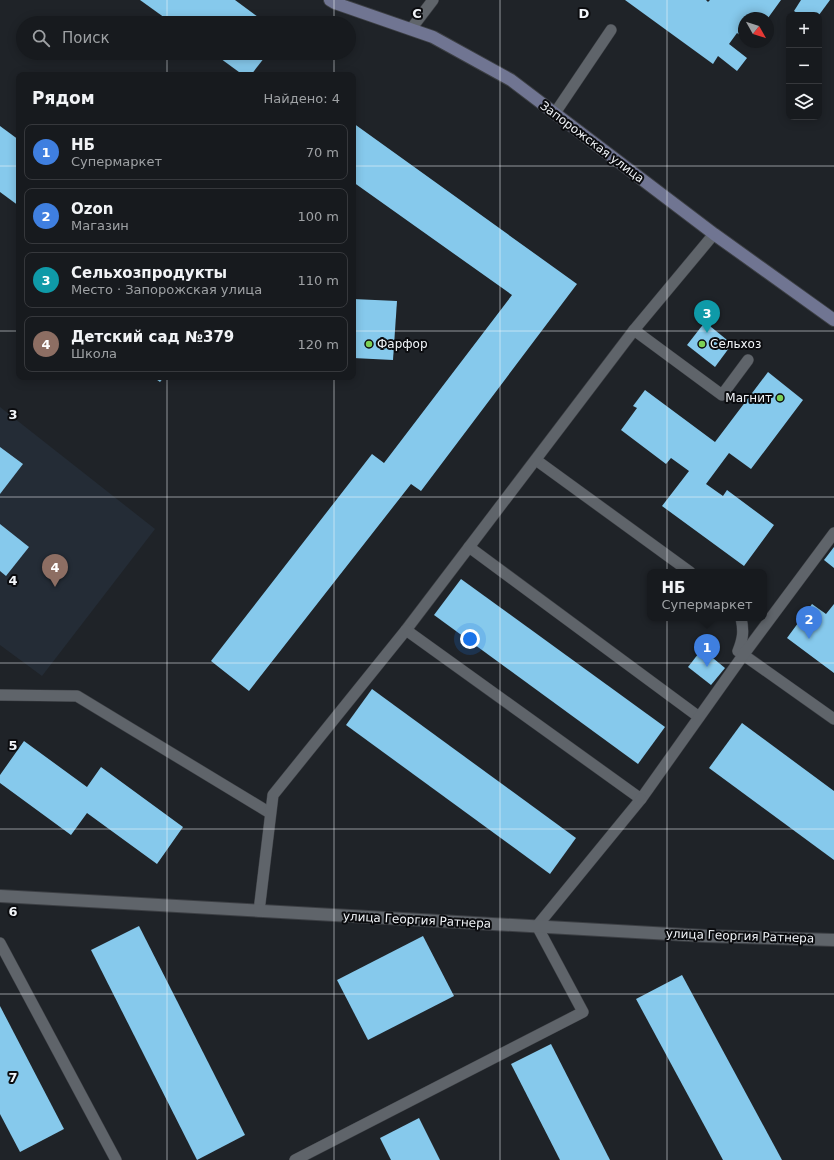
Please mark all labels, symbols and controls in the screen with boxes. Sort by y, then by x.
text: C [412,6,422,21]
text: D [579,6,590,21]
north arrow [738,12,774,48]
map controls [786,12,822,120]
button: + [786,12,822,48]
search box [16,16,356,60]
icon: search [30,27,52,49]
text: Поиск [62,29,110,47]
button: − [786,48,822,84]
button: layers [786,84,822,120]
text: Рядом [32,88,95,108]
text: Найдено: 4 [264,91,340,106]
street label: Запорожская улица [537,98,647,186]
text: НБ [71,136,95,154]
text: 1 [41,145,51,160]
text: 70 m [306,145,339,160]
text: Супермаркет [71,154,162,169]
text: Ozon [71,200,113,218]
text: 2 [41,209,51,224]
text: 100 m [297,209,339,224]
text: Магазин [71,218,129,233]
text: Сельхозпродукты [71,264,227,282]
text: 3 [41,273,51,288]
text: 110 m [297,273,339,288]
text: Место · Запорожская улица [71,282,262,297]
pin: 3 [694,300,720,333]
text: Детский сад №379 [71,328,234,346]
text: 4 [41,337,51,352]
text: 120 m [297,337,339,352]
place label: Фарфор [377,337,428,351]
place label: Сельхоз [710,337,761,351]
marker: Фарфор [364,339,374,349]
marker: Сельхоз [697,339,707,349]
text: Школа [71,346,117,361]
place label: Магнит [725,391,772,405]
marker: Магнит [775,393,785,403]
text: 3 [8,407,18,422]
pin: 4 [42,554,68,587]
popup [647,569,767,621]
text: 4 [8,573,18,588]
text: НБ [662,579,686,597]
text: Супермаркет [662,597,752,612]
pin: 2 [796,606,822,639]
your location [460,629,480,649]
pin: 1 [694,634,720,667]
text: 5 [8,738,18,753]
text: 6 [8,904,18,919]
street label: улица Георгия Ратнера [342,909,492,931]
street label: улица Георгия Ратнера [666,926,814,946]
text: 7 [8,1070,18,1085]

